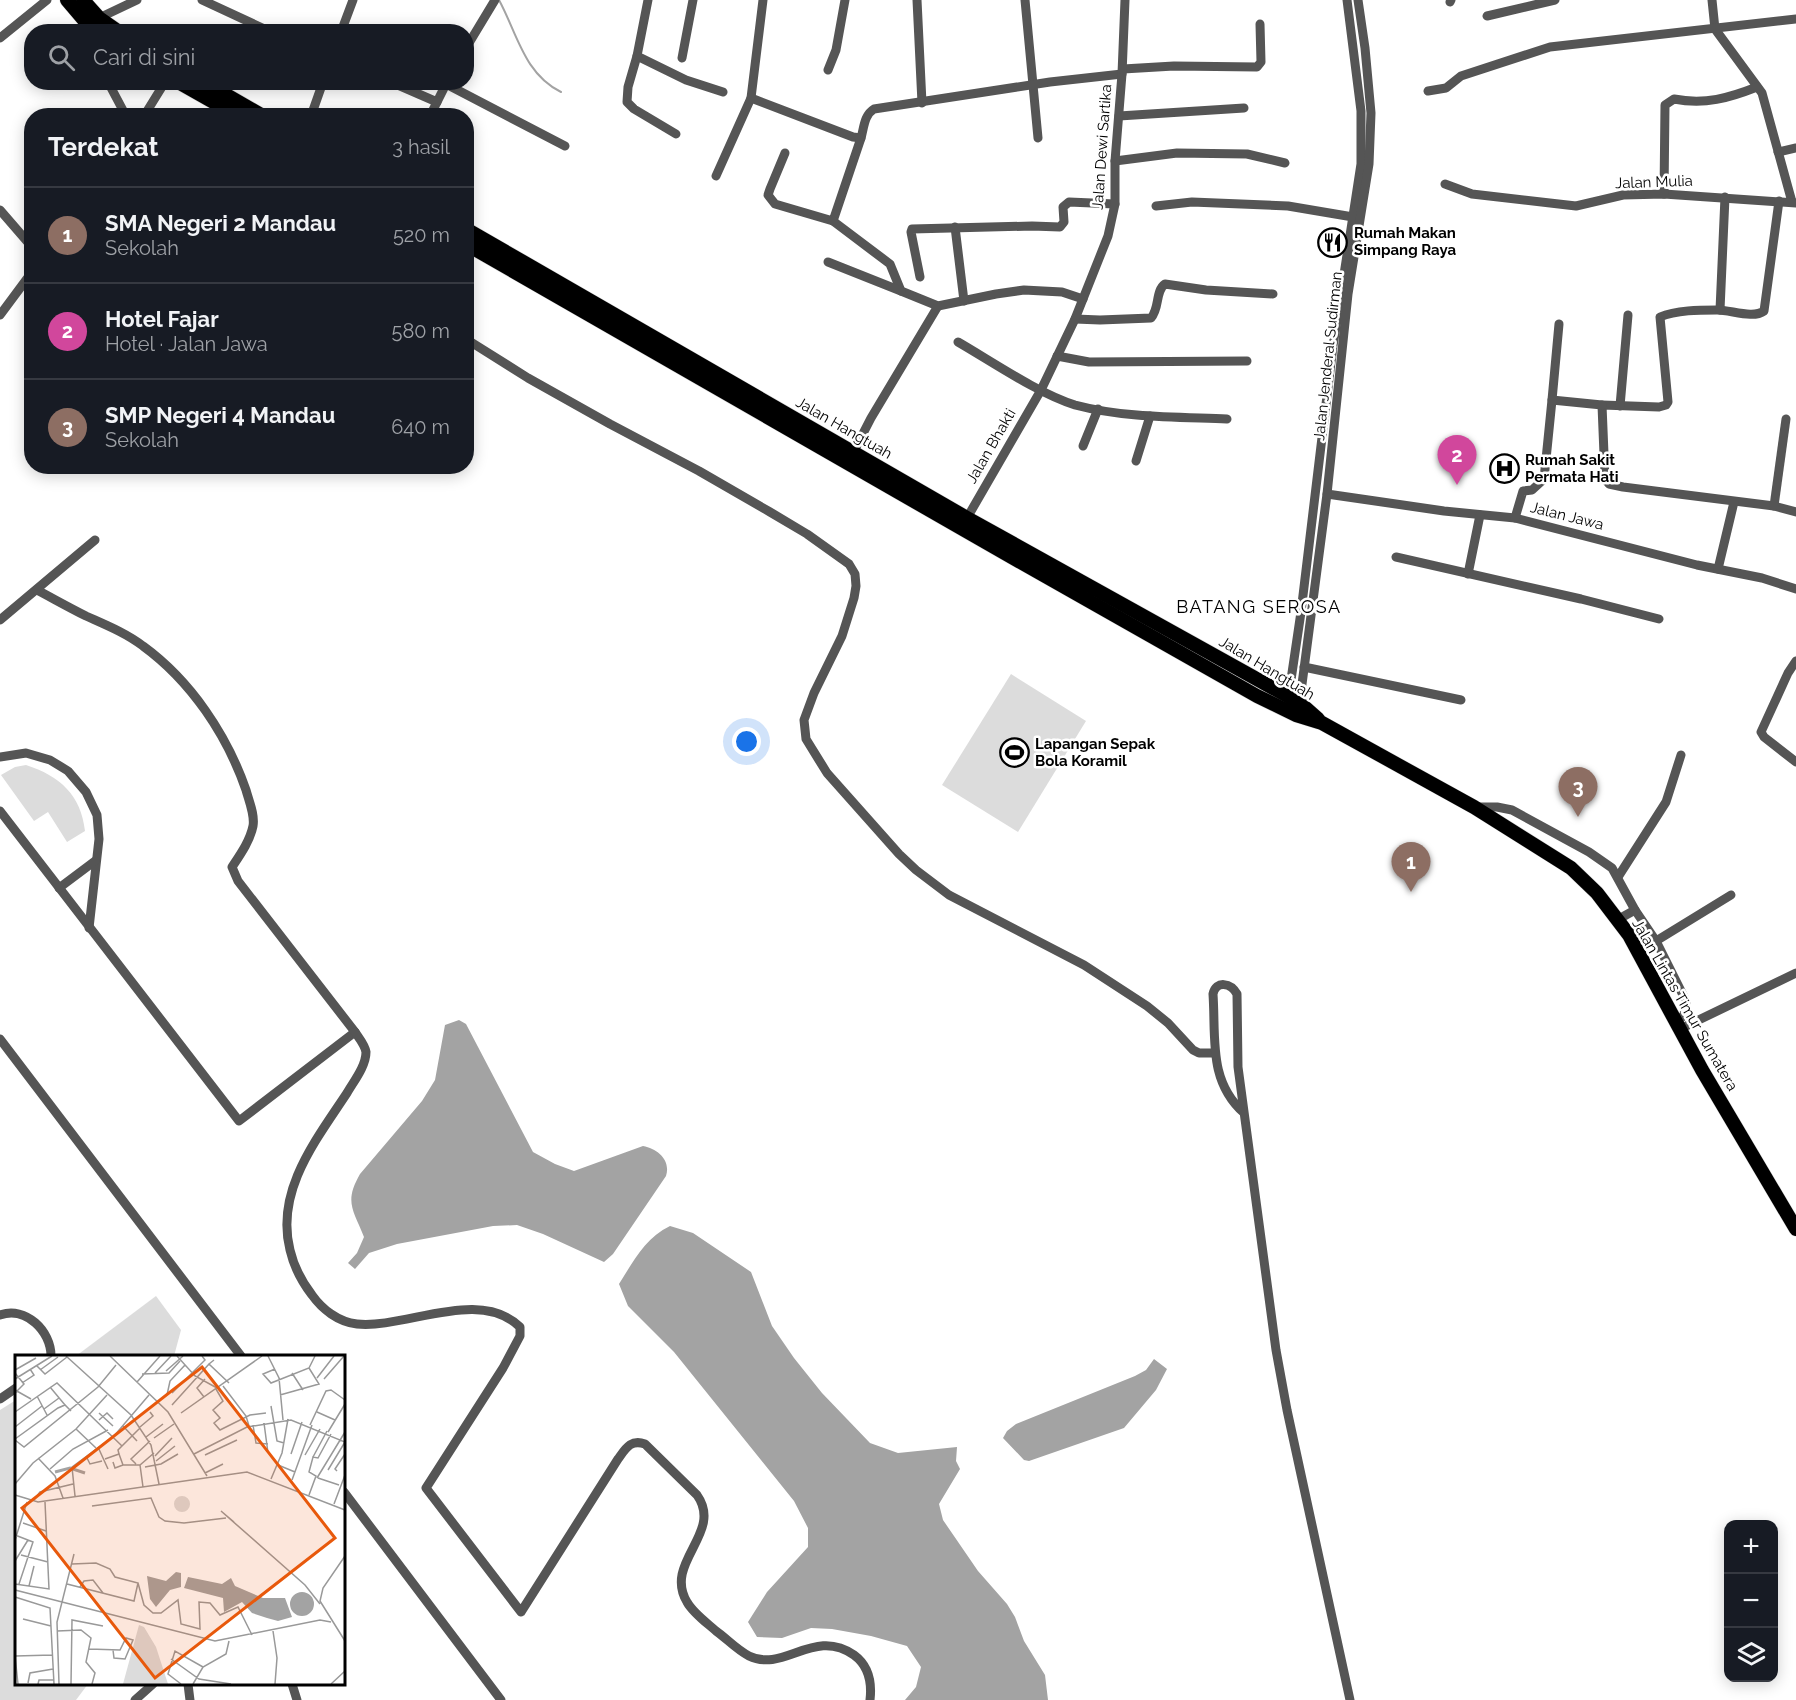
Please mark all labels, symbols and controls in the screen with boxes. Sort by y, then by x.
search box [24,24,474,90]
icon: search [45,41,78,74]
text: Cari di sini [93,44,195,70]
street label: Jalan Dewi Sartika [1089,84,1115,210]
text: Terdekat [48,132,159,162]
text: 3 hasil [392,135,450,159]
street label: Jalan Mulia [1615,172,1693,192]
text: SMA Negeri 2 Mandau [105,210,336,236]
text: 1 [63,223,72,247]
text: 520 m [393,223,450,247]
place label: Rumah Makan Simpang Raya [1354,224,1456,259]
restaurant icon: Rumah Makan Simpang Raya [1317,226,1349,258]
text: Sekolah [105,236,179,260]
street label: Jalan Jenderal Sudirman [1310,271,1346,441]
text: Hotel Fajar [105,306,219,332]
text: 2 [62,319,73,343]
text: 580 m [392,319,450,343]
text: Hotel · Jalan Jawa [105,332,268,356]
street label: Jalan Hangtuah [793,393,895,463]
text: SMP Negeri 4 Mandau [105,402,335,428]
street label: Jalan Bhakti [962,405,1020,487]
text: 3 [62,415,73,439]
text: 640 m [391,415,450,439]
text: Sekolah [105,428,179,452]
pin: 2 [1438,436,1476,485]
place label: Rumah Sakit Permata Hati [1525,451,1619,486]
hospital icon: Rumah Sakit Permata Hati [1488,453,1520,485]
street label: Jalan Jawa [1528,498,1606,534]
district label: BATANG SEROSA [1176,596,1342,617]
street label: Jalan Hangtuah [1216,632,1318,704]
your location [732,727,761,756]
place label: Lapangan Sepak Bola Koramil [1035,735,1156,770]
sports icon: Lapangan Sepak Bola Koramil [998,737,1030,769]
pin: 3 [1558,768,1598,817]
pin: 1 [1392,842,1430,892]
street label: Jalan Lintas Timur Sumatera [1628,916,1742,1094]
inset map [15,1355,345,1685]
map controls [1724,1520,1778,1682]
button: + [1724,1520,1778,1574]
button: − [1724,1574,1778,1628]
button: layers [1724,1628,1778,1682]

